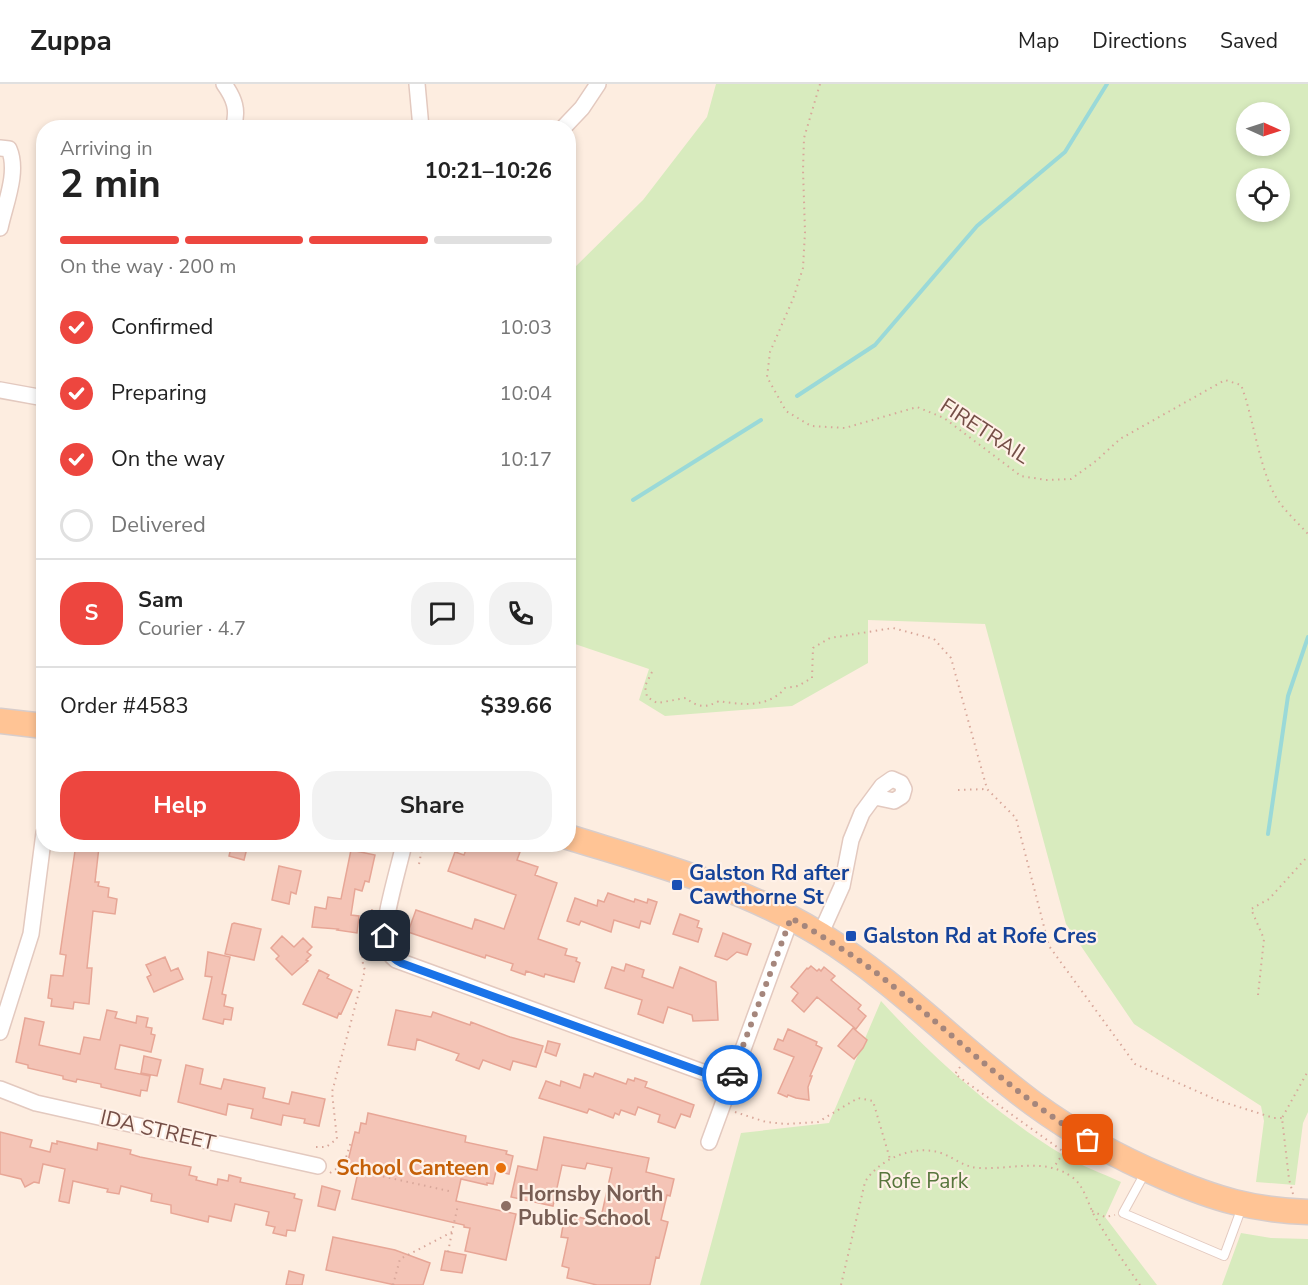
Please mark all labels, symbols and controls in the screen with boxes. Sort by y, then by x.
text: Zuppa [30,22,112,60]
text: Map [1018,27,1059,55]
text: Directions [1092,27,1187,55]
text: Saved [1220,27,1278,55]
north arrow [1236,102,1290,156]
map controls [1236,102,1290,222]
text: Arriving in [60,135,153,162]
text: 10:21–10:26 [424,156,552,186]
text: 2 min [60,158,161,211]
button: locate [1236,168,1290,222]
text: On the way · 200 m [60,253,236,280]
icon: check [60,311,93,344]
text: Confirmed [111,312,213,342]
text: 10:03 [499,314,552,341]
icon: check [60,377,93,410]
text: Preparing [111,378,207,408]
text: 10:04 [499,380,552,407]
street label: FIRETRAIL [935,392,1036,471]
icon: check [60,443,93,476]
text: On the way [111,444,225,474]
text: 10:17 [499,446,552,473]
text: Delivered [111,510,206,540]
button: chat [411,582,474,645]
button: phone [489,582,552,645]
text: Sam [138,585,183,615]
text: S [85,598,98,628]
text: Courier · 4.7 [138,615,246,642]
text: Order #4583 [60,691,189,721]
text: $39.66 [481,691,552,721]
button: Help [60,771,300,840]
button: Share [312,771,552,840]
place label: Galston Rd after Cawthorne St [689,859,850,911]
marker: Galston Rd after Cawthorne St [670,878,684,892]
pin [359,910,410,961]
icon: home [368,919,401,952]
place label: Galston Rd at Rofe Cres [863,922,1097,950]
marker: Galston Rd at Rofe Cres [844,929,858,943]
courier [702,1045,762,1105]
icon: car [716,1059,749,1092]
street label: IDA STREET [98,1103,219,1157]
pin [1062,1114,1113,1165]
icon: bag [1071,1123,1104,1156]
place label: School Canteen [336,1154,489,1182]
marker: School Canteen [494,1161,508,1175]
park label: Rofe Park [878,1167,969,1195]
place label: Hornsby North Public School [518,1180,663,1232]
marker: Hornsby North Public School [499,1199,513,1213]

